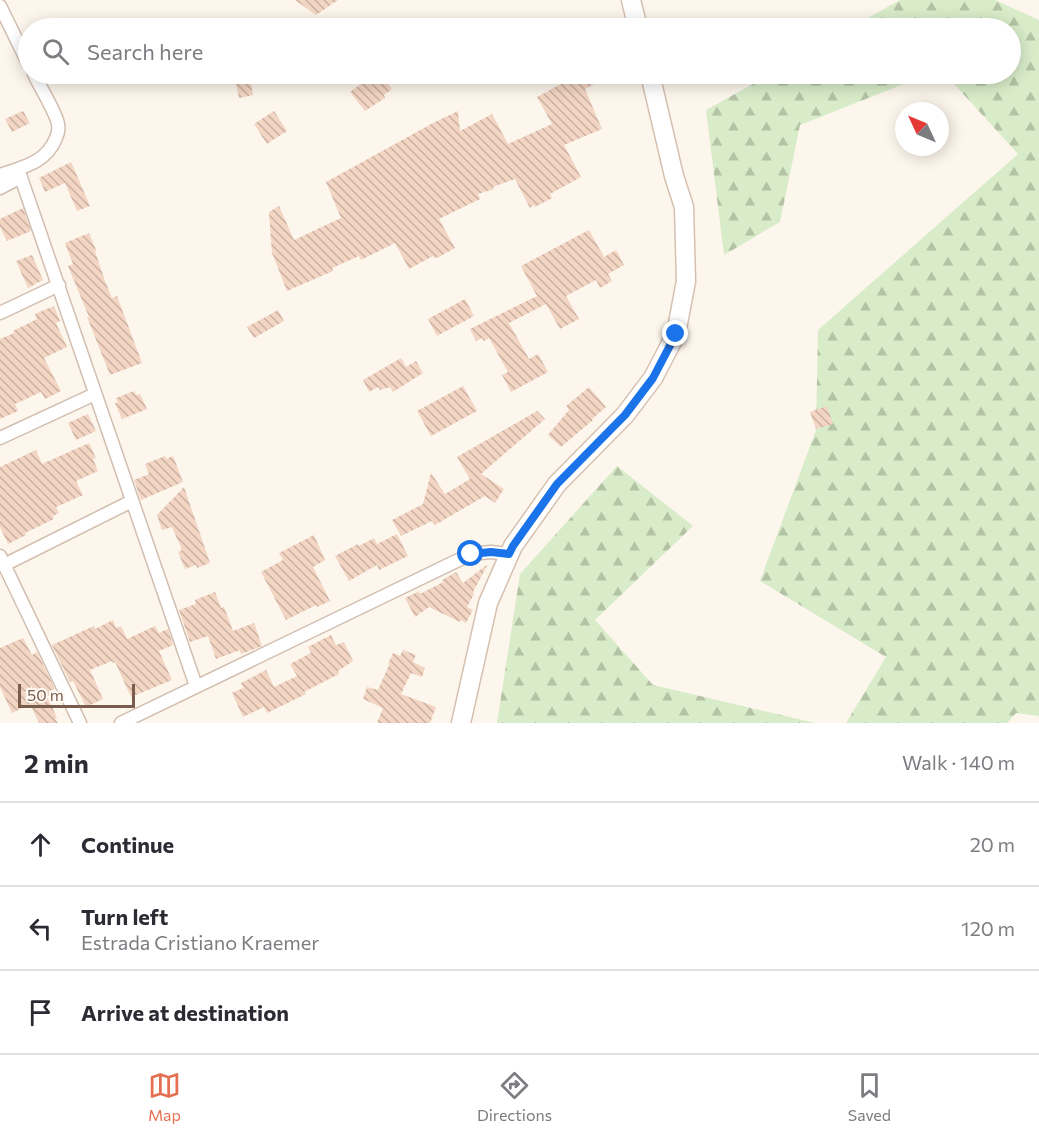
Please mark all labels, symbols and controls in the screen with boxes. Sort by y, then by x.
search box [18,18,1021,84]
icon: search [39,35,72,68]
text: Search here [87,38,203,65]
north arrow [895,102,949,156]
route end [662,320,688,346]
route start [457,540,483,566]
scale bar [18,681,135,708]
text: 50 m [27,685,64,704]
text: 2 min [24,747,89,778]
text: Walk · 140 m [902,750,1015,774]
icon: ahead [24,828,57,861]
text: Continue [81,831,174,858]
text: 20 m [970,832,1015,856]
text: Turn left [81,903,168,930]
icon: left [24,912,57,945]
text: 120 m [961,916,1015,940]
text: Estrada Cristiano Kraemer [81,930,319,954]
icon: arrive [24,996,57,1029]
text: Arrive at destination [81,999,289,1026]
tab: Map [148,1069,181,1124]
tab: Directions [477,1069,552,1124]
tab: Saved [848,1069,891,1124]

